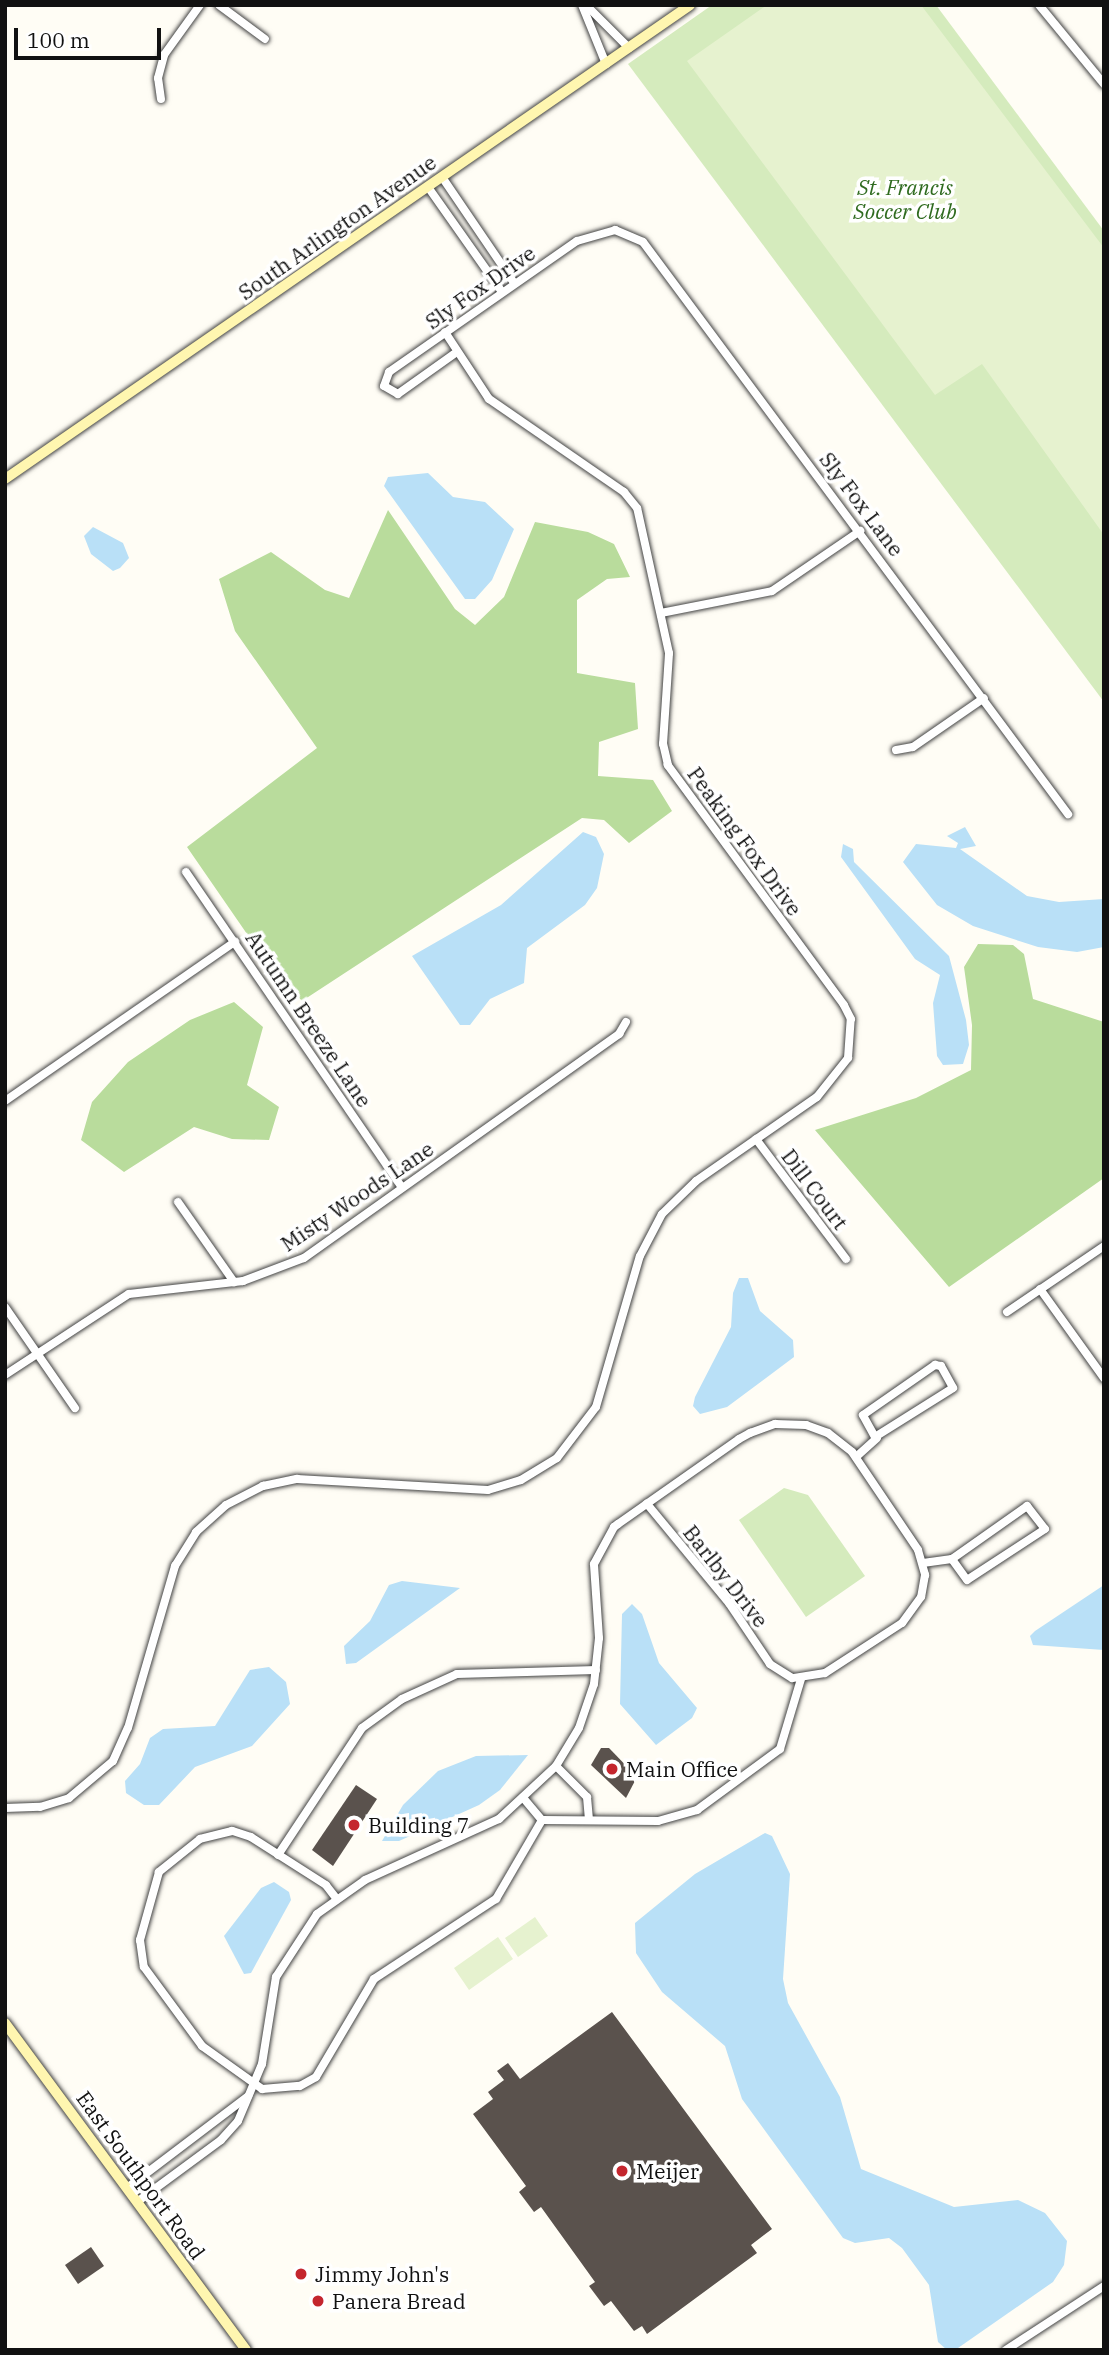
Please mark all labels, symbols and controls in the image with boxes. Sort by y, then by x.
scale bar [18,14,164,58]
text: 100 m [27,26,90,54]
street label: South Arlington Avenue [233,149,441,305]
park label: St. Francis Soccer Club [853,174,957,224]
street label: Sly Fox Drive [420,240,540,334]
street label: Sly Fox Lane [815,447,909,561]
street label: Peaking Fox Drive [683,762,807,920]
street label: Autumn Breeze Lane [241,926,377,1112]
street label: Misty Woods Lane [276,1136,438,1256]
street label: Dill Court [777,1144,853,1234]
street label: Barlby Drive [678,1520,774,1632]
place label: Main Office [626,1756,738,1782]
marker: Main Office [604,1761,620,1777]
place label: Building 7 [368,1812,469,1838]
marker: Building 7 [346,1817,362,1833]
street label: East Southport Road [71,2086,211,2264]
place label: Meijer [636,2158,699,2184]
marker: Meijer [614,2163,630,2179]
place label: Jimmy John's [315,2261,449,2287]
marker: Jimmy John's [293,2266,309,2282]
place label: Panera Bread [332,2288,466,2314]
marker: Panera Bread [310,2293,326,2309]

